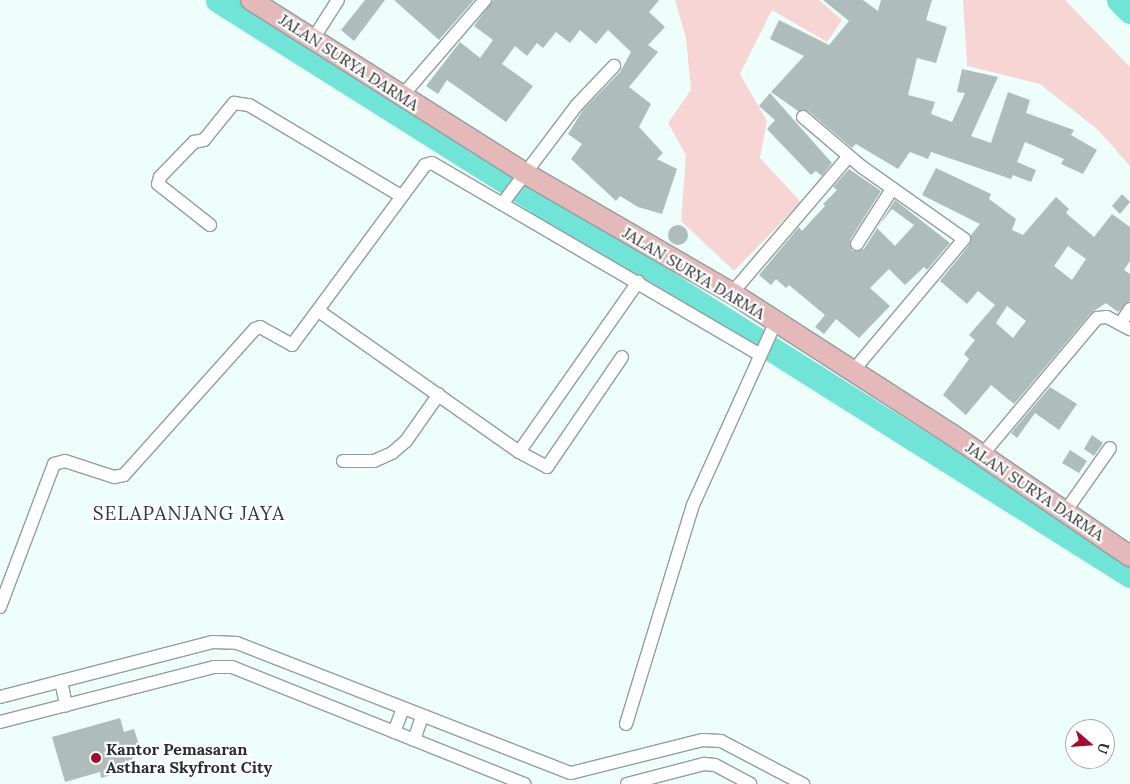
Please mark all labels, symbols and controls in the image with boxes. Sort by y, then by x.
street label: JALAN SURYA DARMA [276,10,422,114]
street label: JALAN SURYA DARMA [619,223,769,323]
street label: JALAN SURYA DARMA [962,438,1108,544]
district label: SELAPANJANG JAYA [91,503,287,525]
north arrow [1065,719,1115,769]
place label: Kantor Pemasaran Asthara Skyfront City [106,739,272,777]
text: U [1093,740,1114,756]
marker: Kantor Pemasaran Asthara Skyfront City [90,752,102,764]

